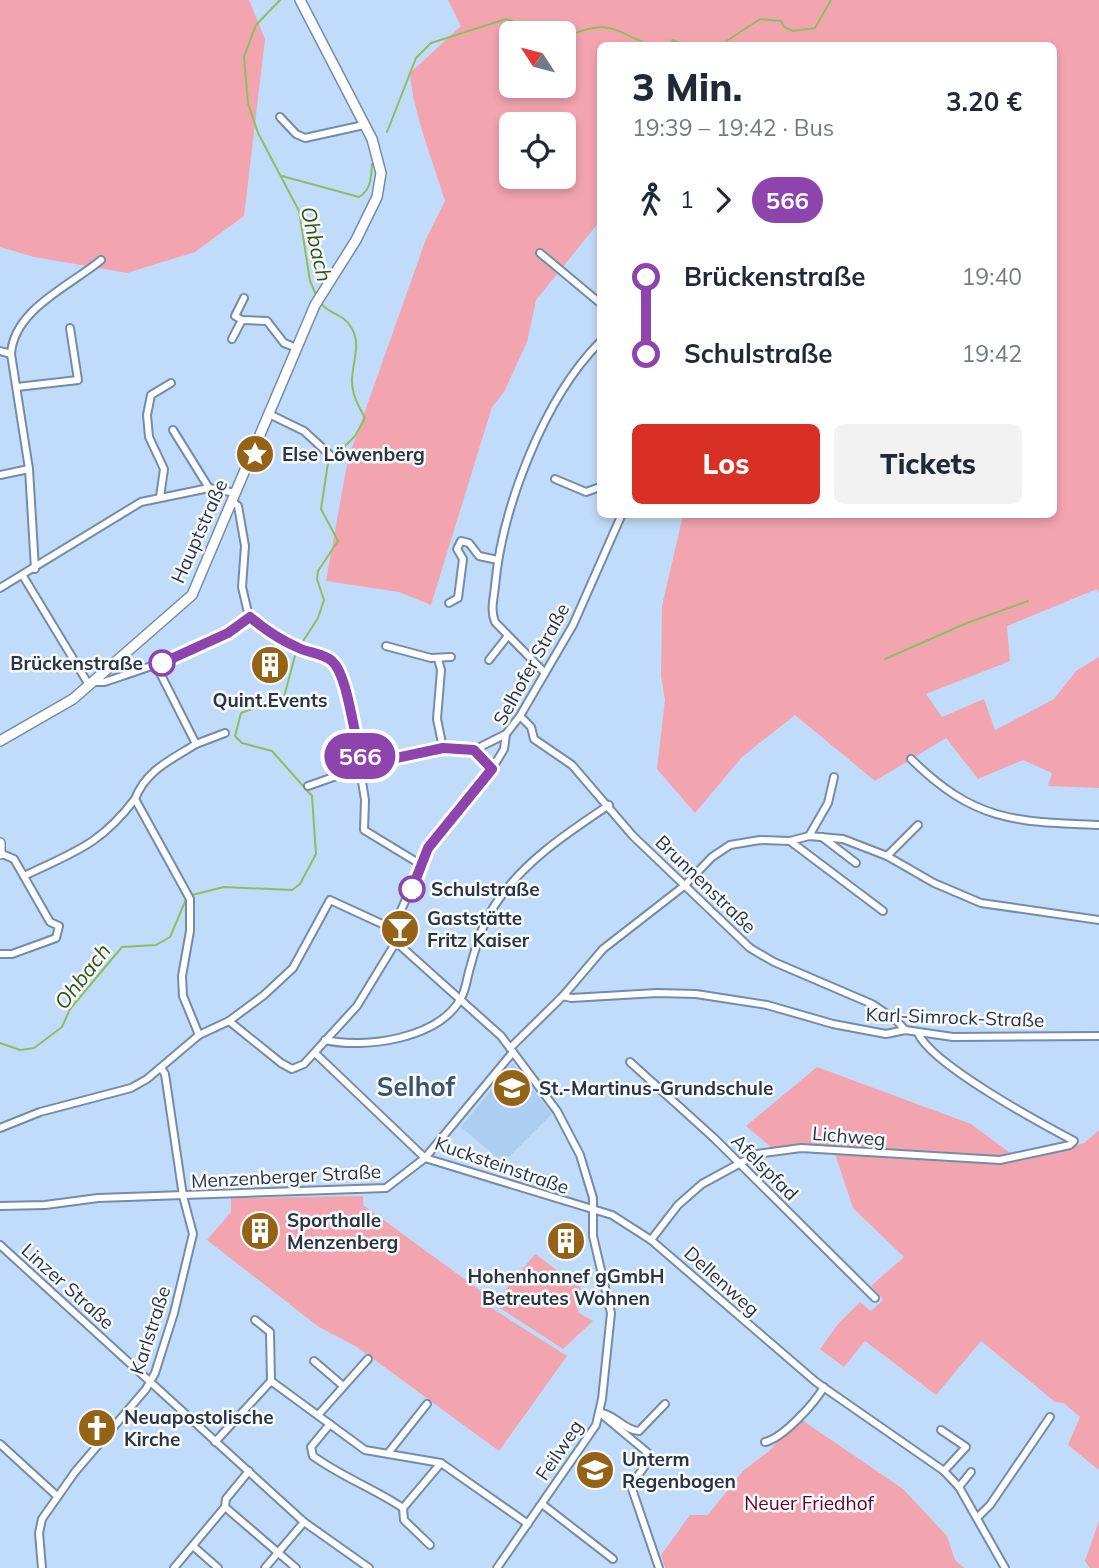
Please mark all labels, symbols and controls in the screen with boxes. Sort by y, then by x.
north arrow [499,21,576,98]
map controls [499,21,576,189]
text: 3 Min. [632,63,742,111]
text: 3.20 € [946,85,1022,118]
button: locate [499,112,576,189]
text: 19:39 – 19:42 · Bus [632,113,834,142]
icon: walk [632,181,670,219]
icon: forward [704,181,742,219]
text: 1 [680,185,694,214]
text: 566 [766,185,809,215]
water label: Ohbach [296,204,338,284]
text: Brückenstraße [684,260,866,293]
text: 19:40 [962,262,1022,291]
text: Schulstraße [684,337,833,370]
text: 19:42 [962,339,1022,368]
button: Los [632,424,820,504]
button: Tickets [834,424,1022,504]
place icon: Else Löwenberg [234,433,276,475]
place label: Else Löwenberg [282,442,425,466]
street label: Hauptstraße [165,475,233,587]
street label: Selhofer Straße [488,599,574,729]
building icon: Quint.Events [249,644,291,686]
marker: Brückenstraße [149,650,175,676]
place label: Brückenstraße [10,651,143,675]
place label: Quint.Events [213,688,327,712]
line badge: 566 [320,733,400,779]
text: 566 [338,741,382,771]
street label: Brunnenstraße [651,830,761,938]
marker: Schulstraße [399,876,425,902]
place label: Schulstraße [431,877,540,901]
place label: Gaststätte Fritz Kaiser [427,906,530,952]
bar icon: Gaststätte Fritz Kaiser [379,908,421,950]
water label: Ohbach [48,938,116,1014]
street label: Karl-Simrock-Straße [865,1002,1045,1032]
school or university icon: St.-Martinus-Grundschule [491,1067,533,1109]
district label: Selhof [377,1070,456,1103]
place label: St.-Martinus-Grundschule [539,1076,773,1100]
street label: Lichweg [811,1121,887,1151]
street label: Afelspfad [727,1129,803,1205]
street label: Kucksteinstraße [432,1131,572,1199]
street label: Menzenberger Straße [190,1159,382,1193]
place label: Sporthalle Menzenberg [287,1208,398,1254]
building icon: Sporthalle Menzenberg [239,1210,281,1252]
building icon: Hohenhonnef gGmbH Betreutes Wohnen [545,1220,587,1262]
street label: Linzer Straße [17,1238,119,1334]
street label: Dellenweg [679,1241,765,1321]
place label: Hohenhonnef gGmbH Betreutes Wohnen [468,1264,664,1310]
street label: Karlstraße [124,1283,176,1377]
place label: Neuapostolische Kirche [124,1405,274,1451]
church icon: Neuapostolische Kirche [76,1407,118,1449]
street label: Feilweg [530,1415,588,1485]
place label: Unterm Regenbogen [622,1447,736,1493]
school or university icon: Unterm Regenbogen [574,1449,616,1491]
park label: Neuer Friedhof [744,1491,874,1515]

